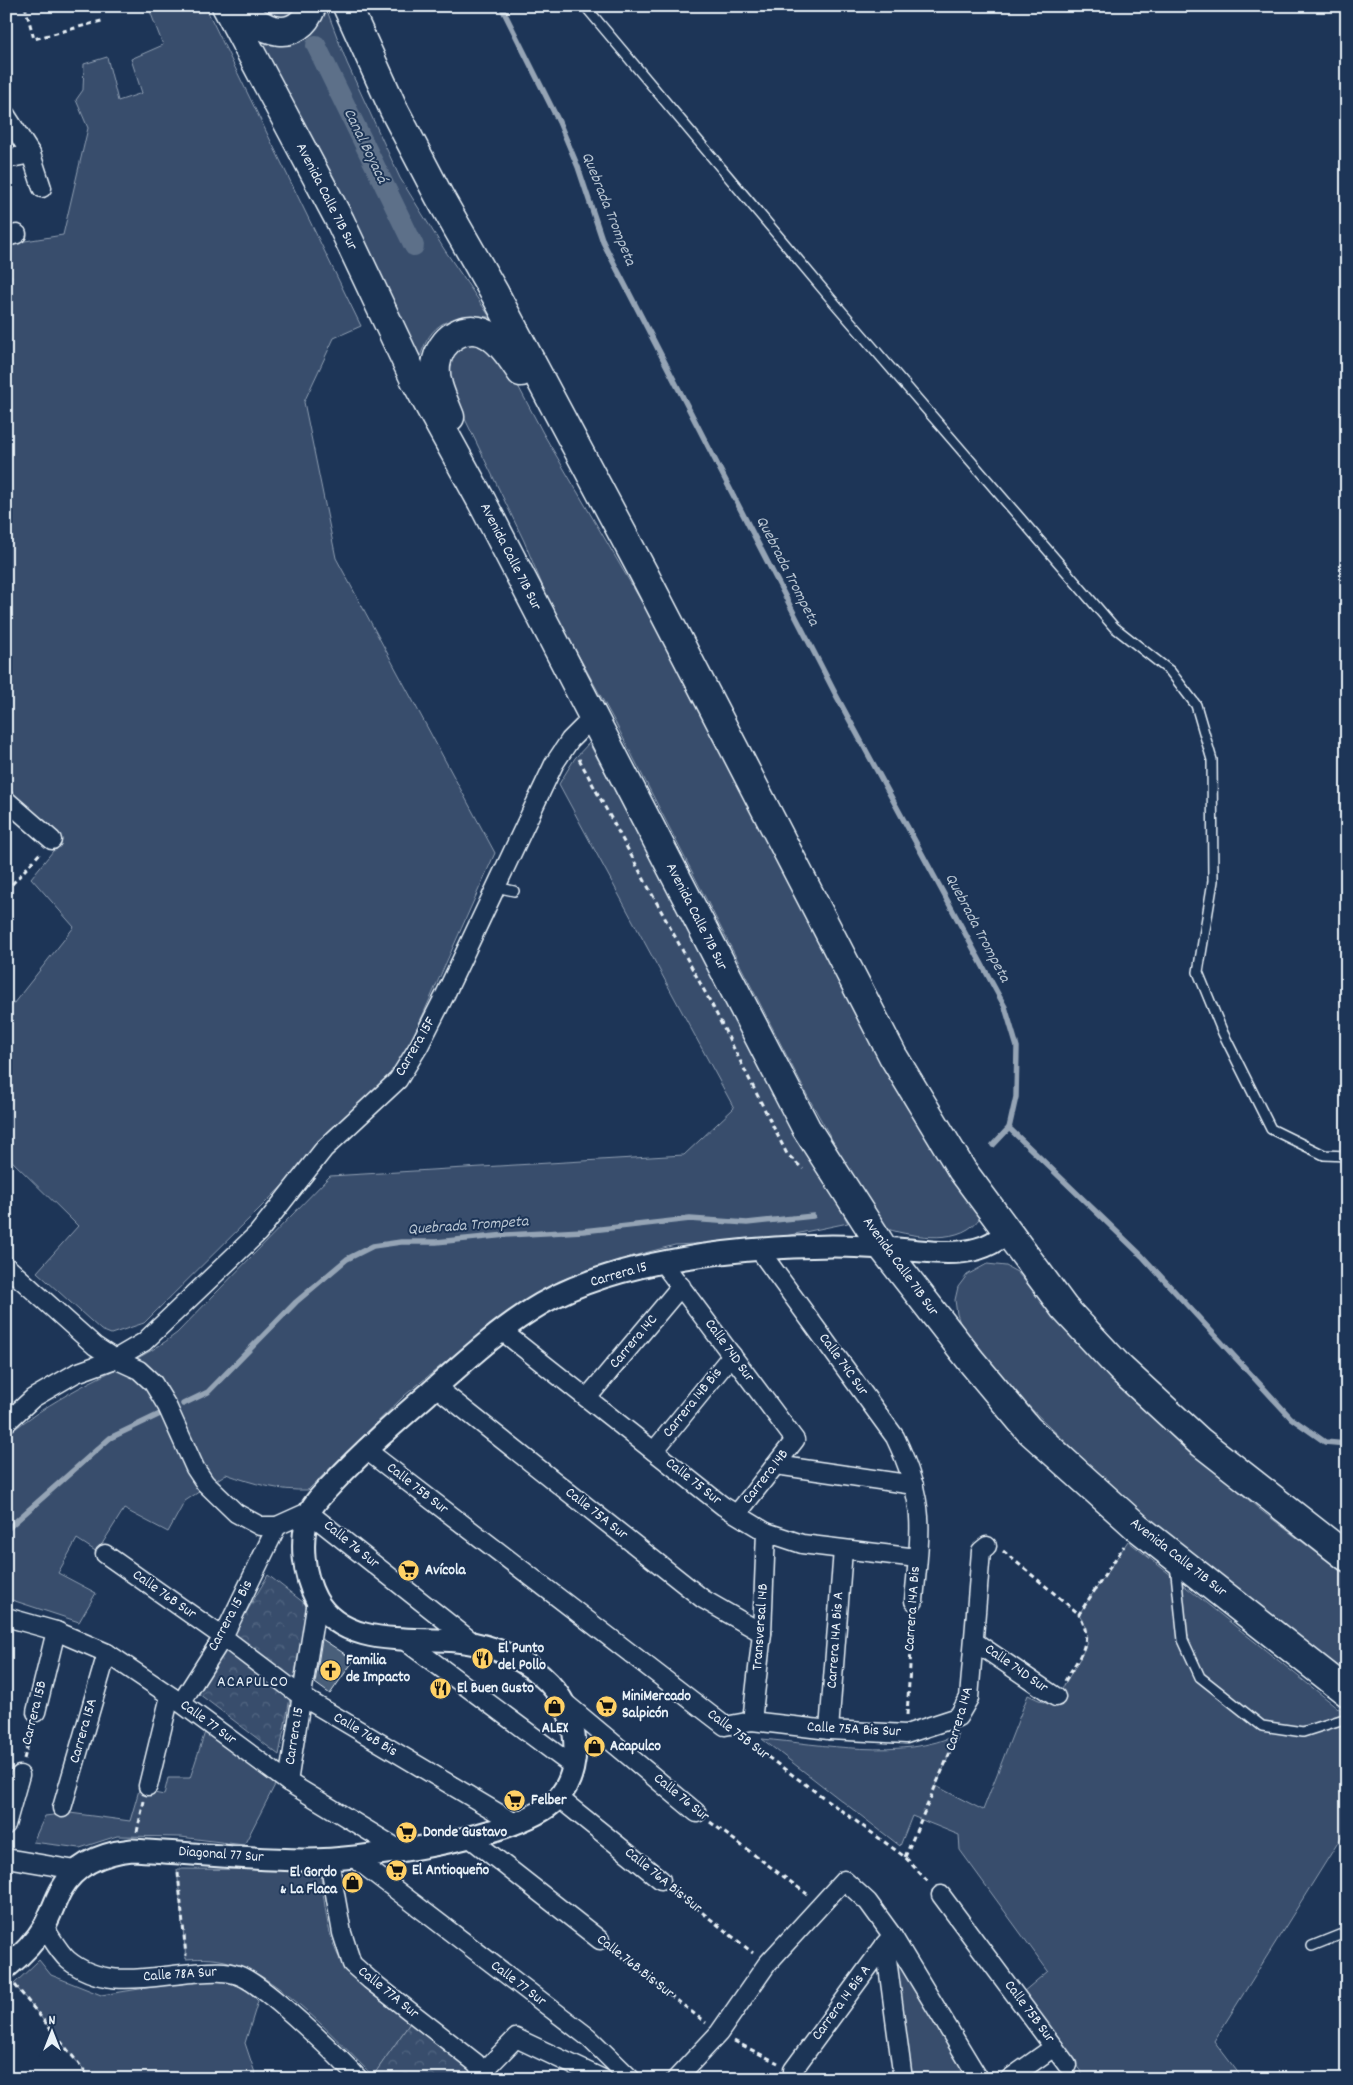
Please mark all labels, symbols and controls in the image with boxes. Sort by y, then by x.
water label: Canal Boyacá [337,105,394,189]
street label: Avenida Calle 71B Sur [289,139,363,255]
water label: Quebrada Trompeta [575,149,642,271]
street label: Avenida Calle 71B Sur [473,499,547,615]
water label: Quebrada Trompeta [749,512,825,631]
street label: Avenida Calle 71B Sur [659,859,733,975]
water label: Quebrada Trompeta [939,869,1016,988]
street label: Carrera 15F [390,1013,442,1081]
water label: Quebrada Trompeta [407,1210,530,1242]
street label: Avenida Calle 71B Sur [856,1213,944,1322]
street label: Carrera 15 [588,1256,650,1294]
street label: Carrera 14C [605,1310,663,1374]
street label: Calle 74D Sur [699,1315,760,1388]
street label: Calle 74C Sur [813,1329,874,1401]
street label: Carrera 14B Bis [658,1363,728,1443]
street label: Carrera 14B [737,1445,795,1509]
street label: Calle 75 Sur [660,1453,726,1511]
street label: Calle 75B Sur [381,1458,453,1521]
street label: Calle 75A Sur [560,1482,632,1546]
street label: Avenida Calle 71B Sur [1125,1513,1232,1603]
street label: Calle 76 Sur [318,1515,384,1575]
supermarket icon: Avícola [397,1559,421,1583]
place label: Avícola [425,1560,466,1582]
street label: Calle 76B Sur [127,1565,201,1625]
street label: Carrera 14A Bis [899,1566,927,1652]
street label: Carrera 15 Bis [203,1576,259,1656]
street label: Transversal 14B [747,1583,775,1671]
street label: Carrera 14A Bis A [822,1591,850,1689]
place label: El Punto del Pollo [498,1638,546,1677]
street label: Calle 74D Sur [980,1639,1053,1699]
restaurant icon: El Punto del Pollo [470,1646,494,1670]
place label: Familia de Impacto [346,1650,411,1689]
church icon: Familia de Impacto [318,1658,342,1682]
district label: ACAPULCO [217,1671,289,1694]
restaurant icon: El Buen Gusto [429,1677,453,1701]
place label: El Buen Gusto [457,1678,534,1700]
street label: Carrera 15B [16,1679,54,1747]
street label: Carrera 14A [940,1684,980,1754]
place label: MiniMercado Salpicón [622,1686,691,1725]
shop icon: ALEX [543,1694,567,1718]
supermarket icon: MiniMercado Salpicón [594,1694,618,1718]
street label: Calle 77 Sur [175,1695,241,1751]
street label: Carrera 15A [64,1696,104,1766]
street label: Calle 75B Sur [702,1704,774,1766]
street label: Carrera 15 [280,1705,310,1767]
street label: Calle 76B Bis [329,1707,401,1763]
street label: Calle 75A Bis Sur [806,1717,902,1743]
place label: ALEX [542,1718,569,1740]
shop icon: Acapulco [582,1735,606,1759]
place label: Acapulco [610,1736,661,1758]
street label: Calle 76 Sur [648,1768,714,1828]
supermarket icon: Felber [503,1789,527,1813]
place label: Felber [531,1790,567,1812]
supermarket icon: Donde Gustavo [395,1821,419,1845]
place label: Donde Gustavo [423,1822,508,1844]
street label: Diagonal 77 Sur [178,1841,265,1869]
street label: Calle 76A Bis Sur [619,1843,707,1920]
supermarket icon: El Antioqueño [384,1859,408,1883]
place label: El Antioqueño [412,1860,490,1882]
place label: El Gordo & La Flaca [280,1862,338,1901]
shop icon: El Gordo & La Flaca [341,1870,365,1894]
street label: Calle 76B Bis Sur [591,1930,679,2005]
street label: Calle 77 Sur [485,1956,551,2013]
street label: Calle 78A Sur [142,1961,218,1989]
street label: Calle 77A Sur [353,1961,424,2025]
street label: Carrera 14 Bis A [807,1961,877,2045]
street label: Calle 75B Sur [998,1976,1060,2048]
north arrow [28,2008,78,2058]
text: N [49,2011,56,2031]

